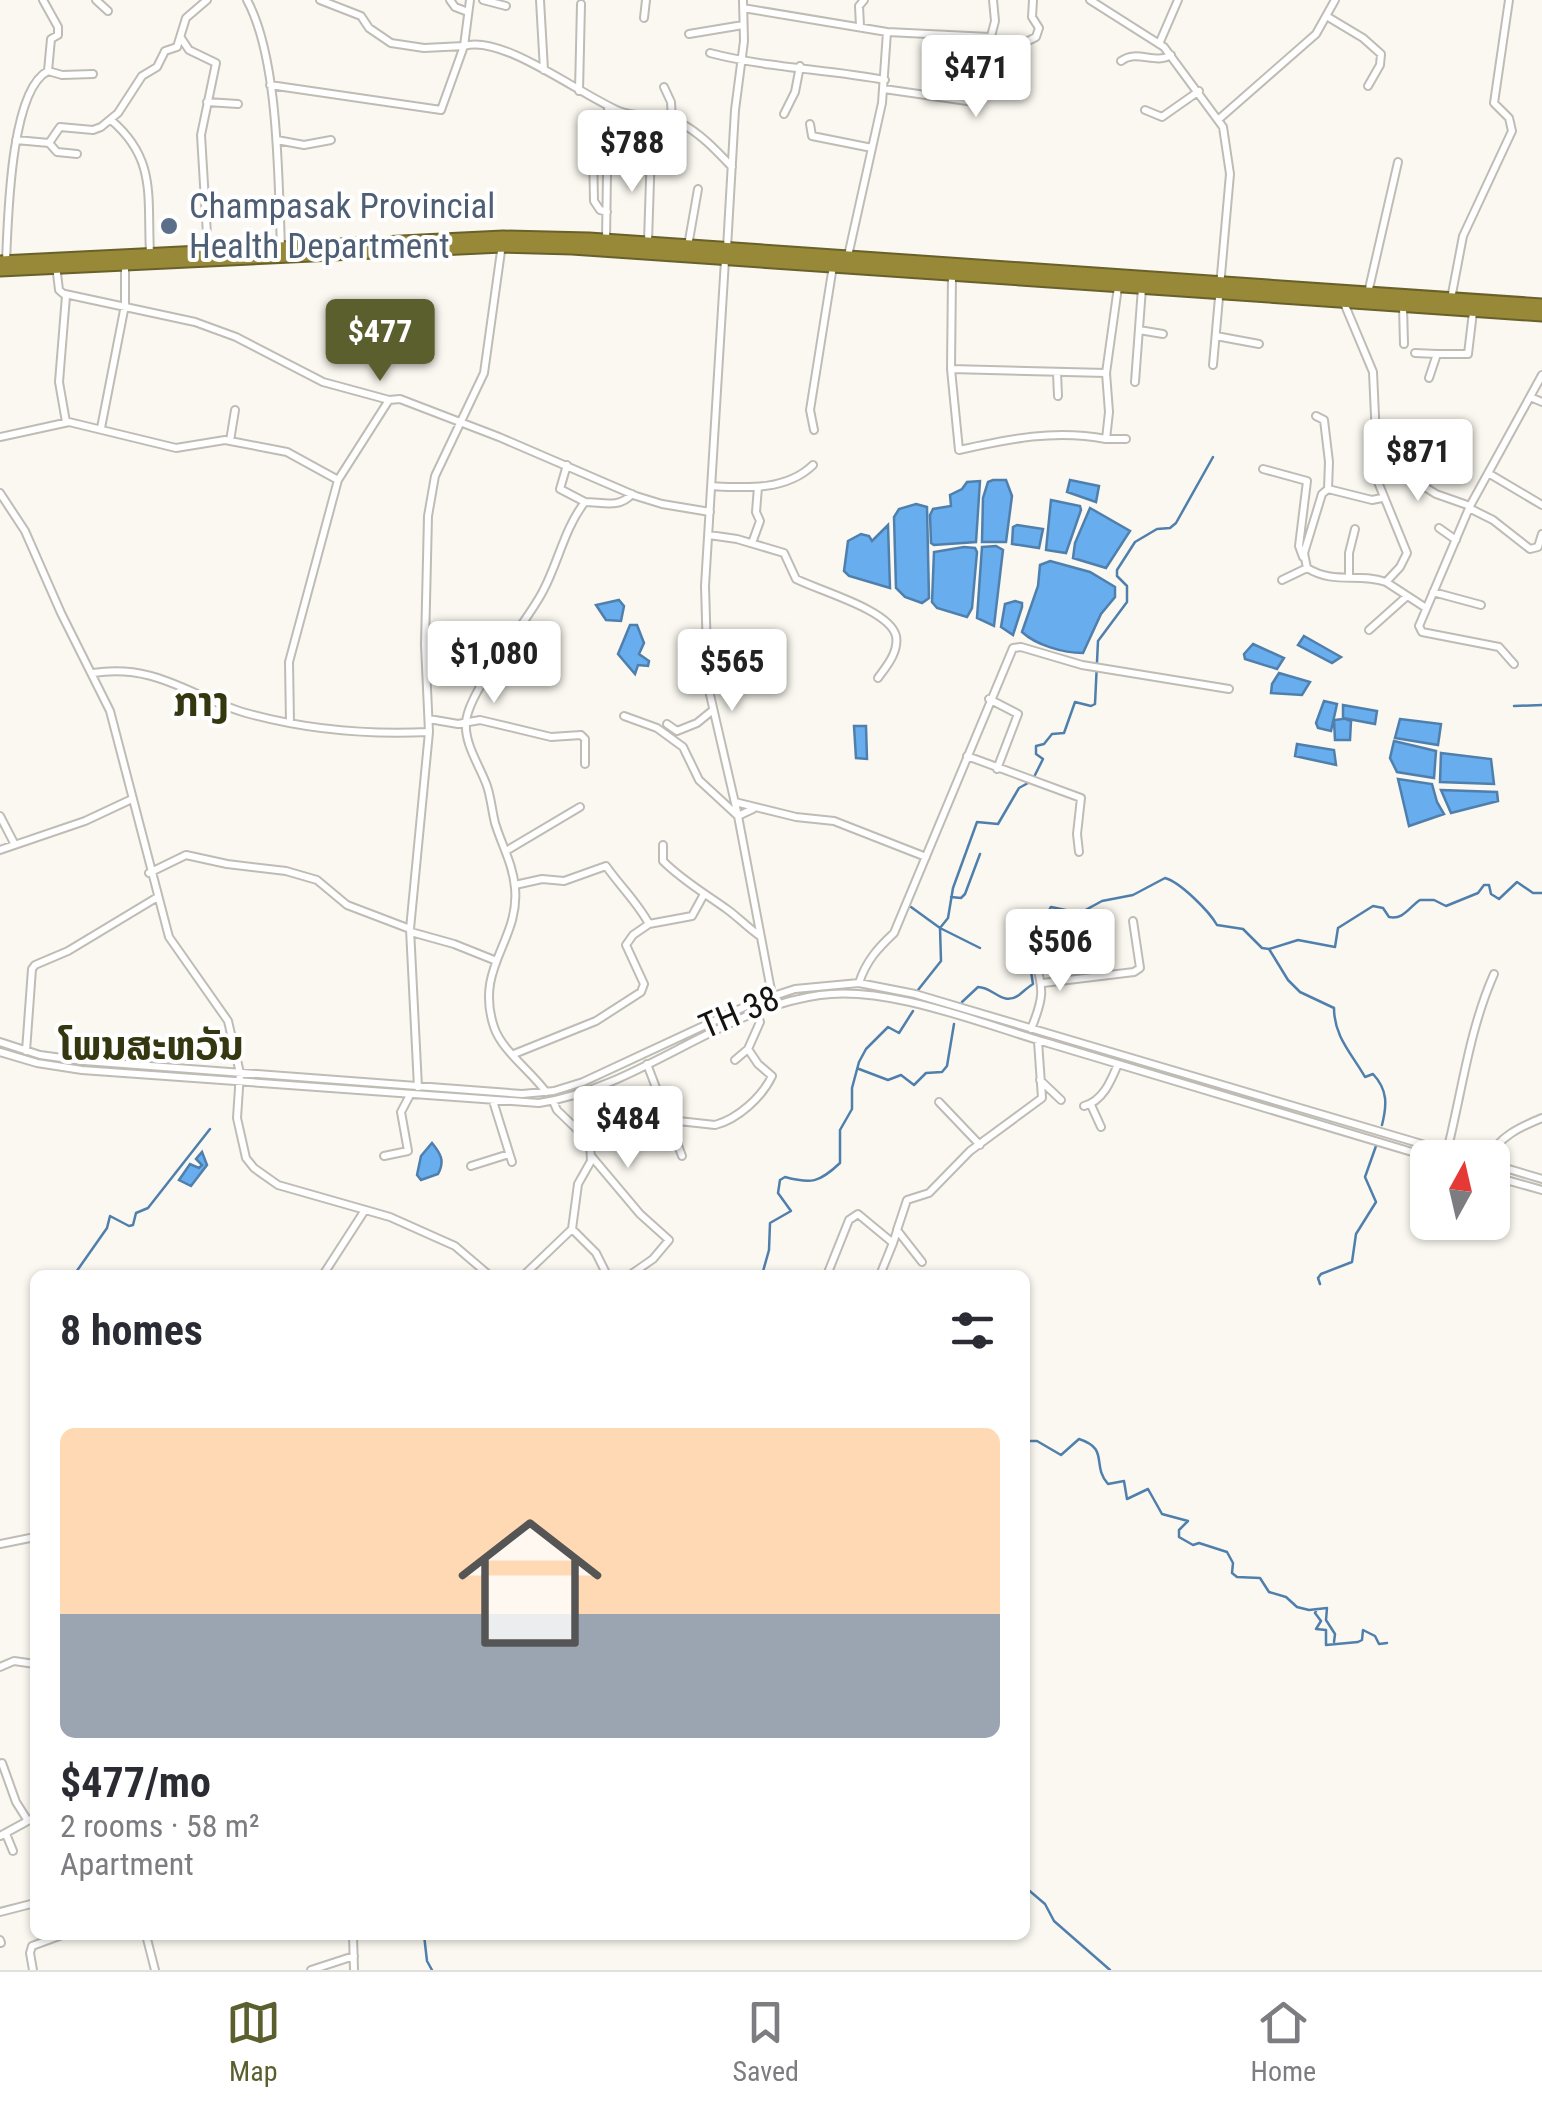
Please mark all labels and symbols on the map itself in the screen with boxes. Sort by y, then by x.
pin: $471 [917,35,1035,120]
pin: $788 [573,110,691,195]
place label: Champasak Provincial Health Department [189,186,495,267]
marker: Champasak Provincial Health Department [158,215,180,237]
pin: $477 [321,299,439,384]
pin: $871 [1359,419,1477,504]
pin: $1,080 [413,621,575,706]
pin: $565 [673,629,791,714]
district label: ກາງ [173,679,229,726]
pin: $506 [1001,909,1119,994]
street label: TH 38 [693,977,785,1047]
district label: ໂພນສະຫວັນ [57,1023,244,1070]
pin: $484 [569,1086,687,1171]
north arrow [1410,1140,1510,1240]

